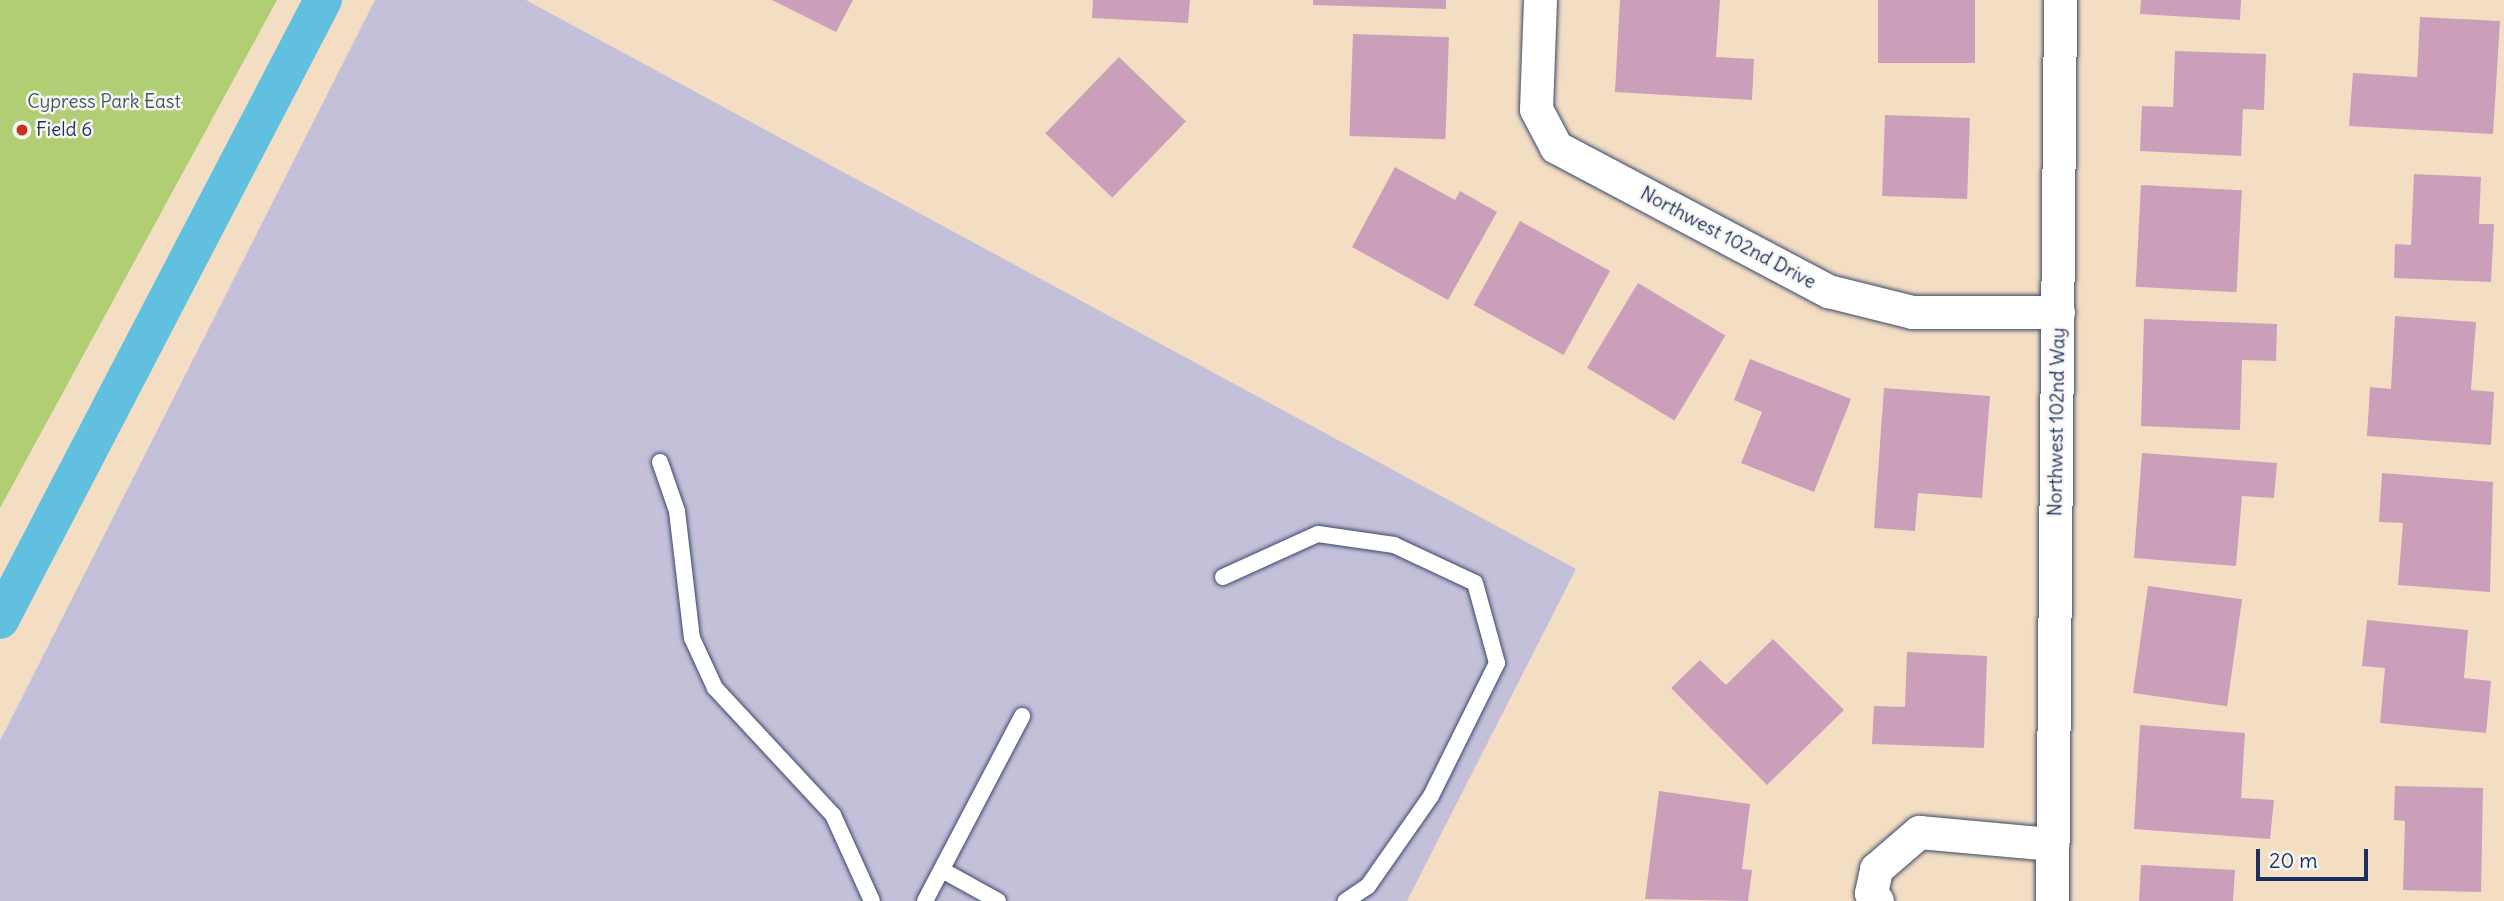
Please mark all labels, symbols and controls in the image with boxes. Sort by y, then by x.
park label: Cypress Park East [27,91,181,113]
place label: Field 6 [36,119,92,141]
marker: Field 6 [14,122,30,138]
street label: Northwest 102nd Drive [1636,182,1820,294]
street label: Northwest 102nd Way [2044,327,2070,517]
scale bar [2259,834,2371,878]
text: 20 m [2269,847,2318,874]

